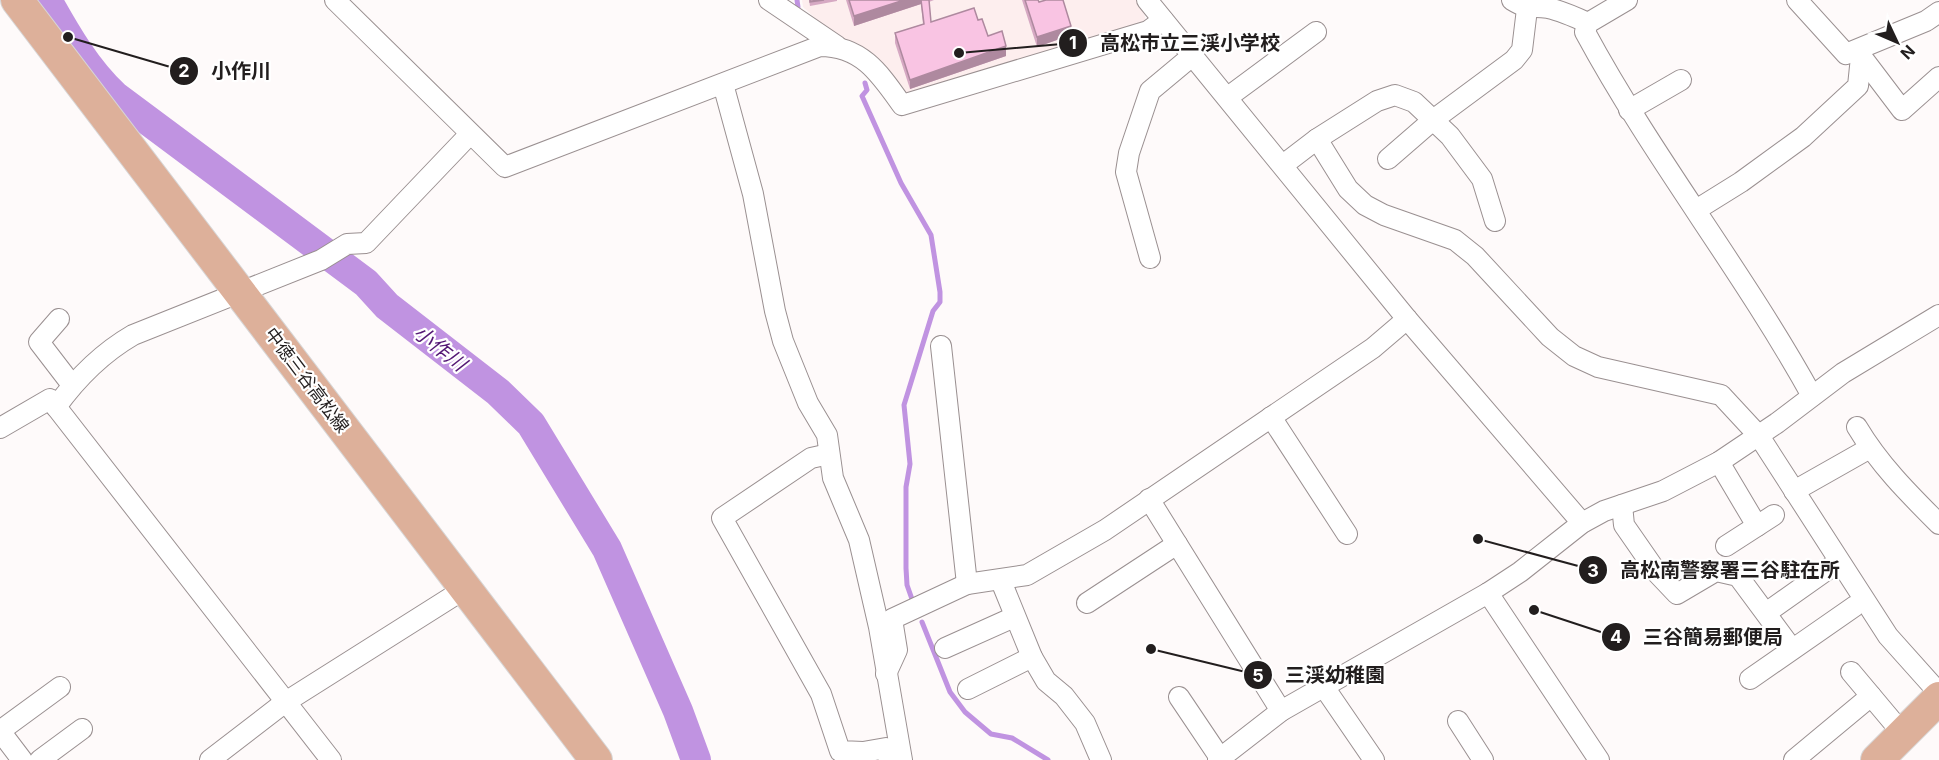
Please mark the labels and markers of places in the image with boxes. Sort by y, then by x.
callout: 高松市立三渓小学校 [1058,24,1292,62]
callout: 小作川 [169,52,283,90]
callout: 高松南警察署三谷駐在所 [1578,551,1852,589]
callout: 三谷簡易郵便局 [1601,618,1795,656]
callout: 三渓幼稚園 [1243,656,1397,694]

